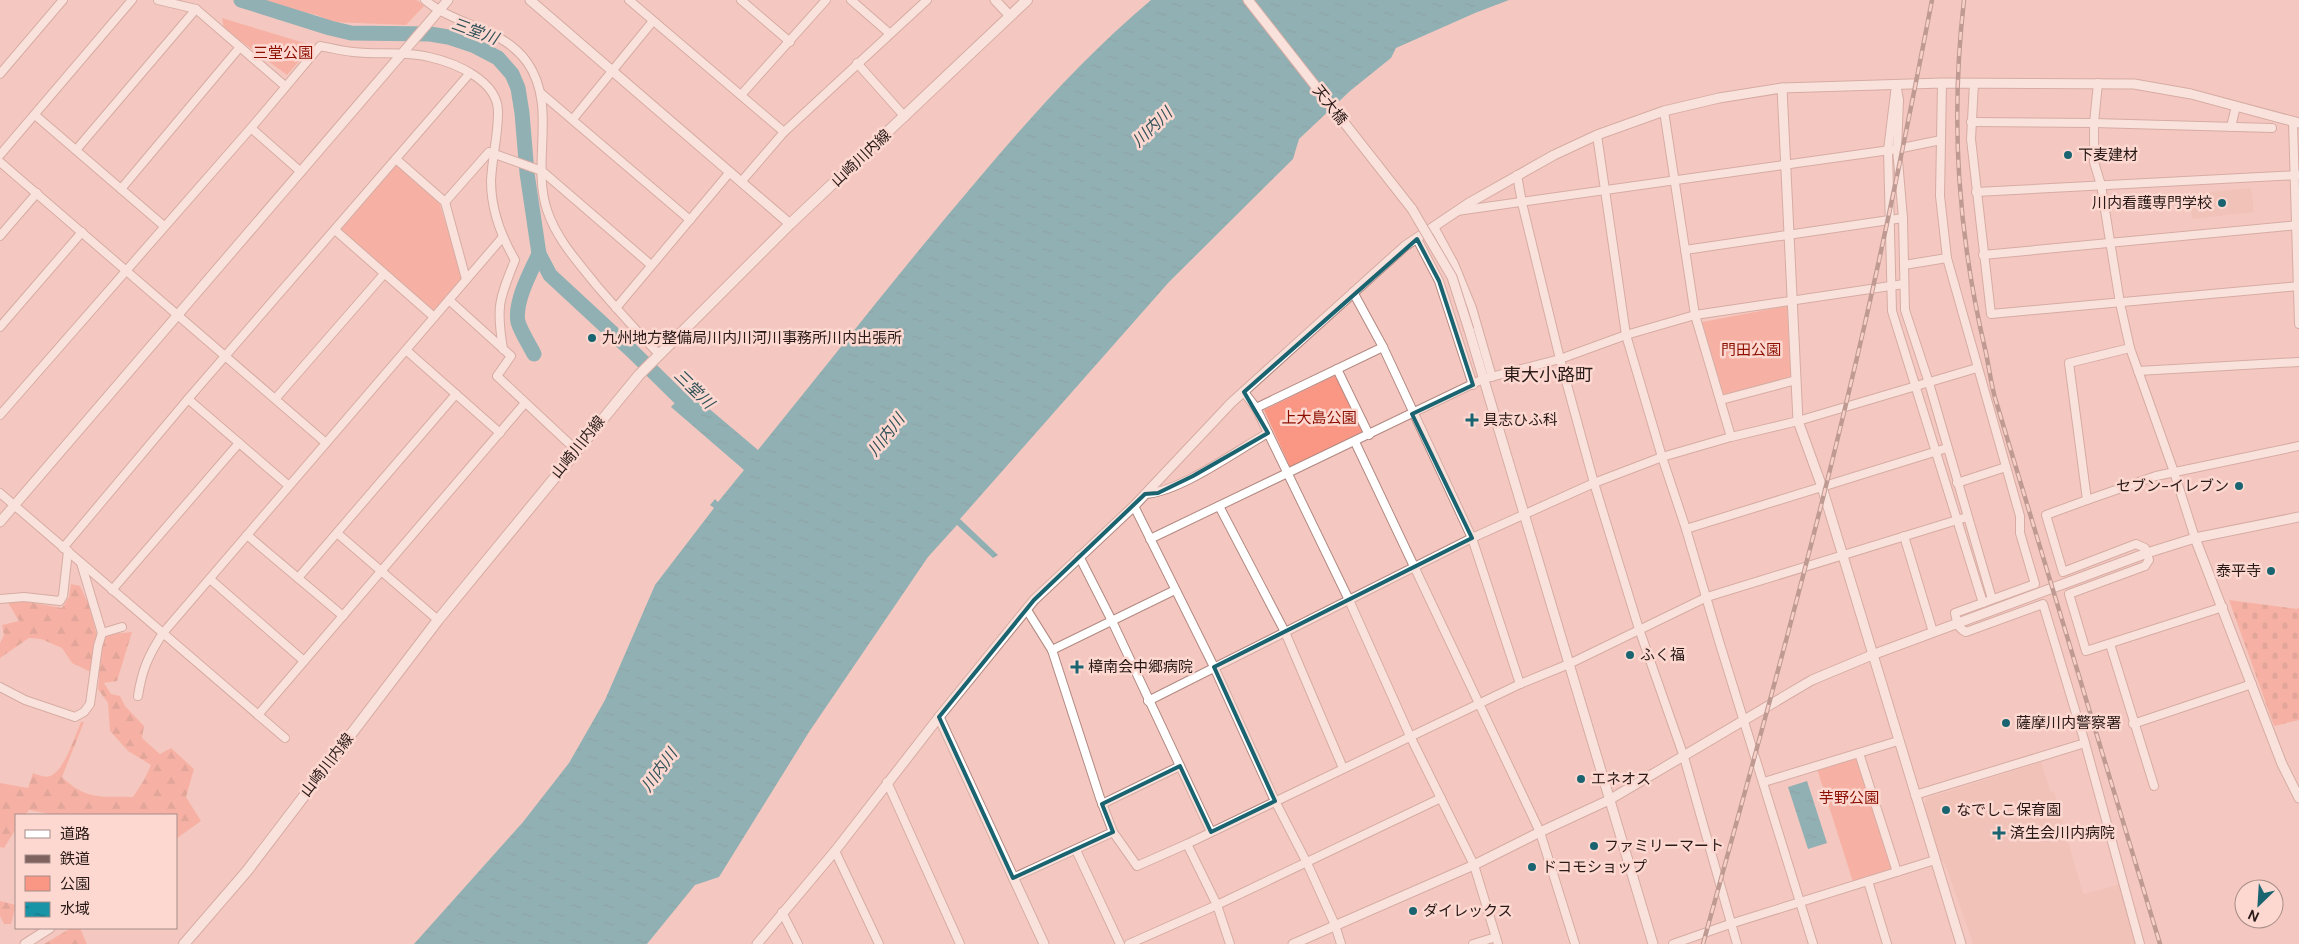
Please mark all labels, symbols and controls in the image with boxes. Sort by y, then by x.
water label: 三堂川 [449,13,503,50]
park label: 三堂公園 [253,43,313,63]
street label: 天大橋 [1308,81,1352,129]
water label: 川内川 [1127,101,1178,151]
street label: 山崎川内線 [827,125,895,191]
place label: 下麦建材 [2078,145,2138,165]
marker: 下麦建材 [2062,149,2074,161]
place label: 川内看護専門学校 [2092,193,2212,213]
marker: 川内看護専門学校 [2216,197,2228,209]
place label: 九州地方整備局川内川河川事務所川内出張所 [602,328,902,348]
marker: 九州地方整備局川内川河川事務所川内出張所 [586,332,598,344]
park label: 門田公園 [1721,340,1781,360]
district label: 東大小路町 [1503,363,1593,387]
water label: 三堂川 [669,365,720,415]
water label: 川内川 [863,408,910,460]
park label: 上大島公園 [1281,408,1357,428]
place label: 具志ひふ科 [1483,410,1558,430]
street label: 山崎川内線 [547,412,609,482]
marker: 具志ひふ科 [1465,413,1479,427]
place label: セブン-イレブン [2116,476,2229,496]
marker: セブン-イレブン [2233,480,2245,492]
place label: 泰平寺 [2216,561,2261,581]
marker: 泰平寺 [2265,565,2277,577]
place label: ふく福 [1640,645,1685,665]
marker: ふく福 [1624,649,1636,661]
place label: 樟南会中郷病院 [1088,657,1193,677]
marker: 樟南会中郷病院 [1070,660,1084,674]
place label: 薩摩川内警察署 [2016,713,2121,733]
marker: 薩摩川内警察署 [2000,717,2012,729]
street label: 山崎川内線 [296,729,358,801]
water label: 川内川 [636,743,683,796]
place label: エネオス [1591,769,1651,789]
marker: エネオス [1575,773,1587,785]
park label: 芋野公園 [1819,788,1879,808]
place label: なでしこ保育園 [1956,800,2061,820]
marker: なでしこ保育園 [1940,804,1952,816]
legend [15,814,178,929]
place label: 済生会川内病院 [2010,823,2115,843]
text: 道路 [60,824,90,844]
marker: 済生会川内病院 [1992,826,2006,840]
place label: ファミリーマート [1604,836,1724,856]
marker: ファミリーマート [1588,840,1600,852]
text: 鉄道 [60,849,90,869]
place label: ドコモショップ [1542,857,1647,877]
marker: ドコモショップ [1526,861,1538,873]
text: 公園 [60,874,90,894]
north arrow [2234,879,2284,929]
text: 水域 [60,899,90,919]
place label: ダイレックス [1423,901,1513,921]
marker: ダイレックス [1407,905,1419,917]
text: N [2245,905,2262,926]

